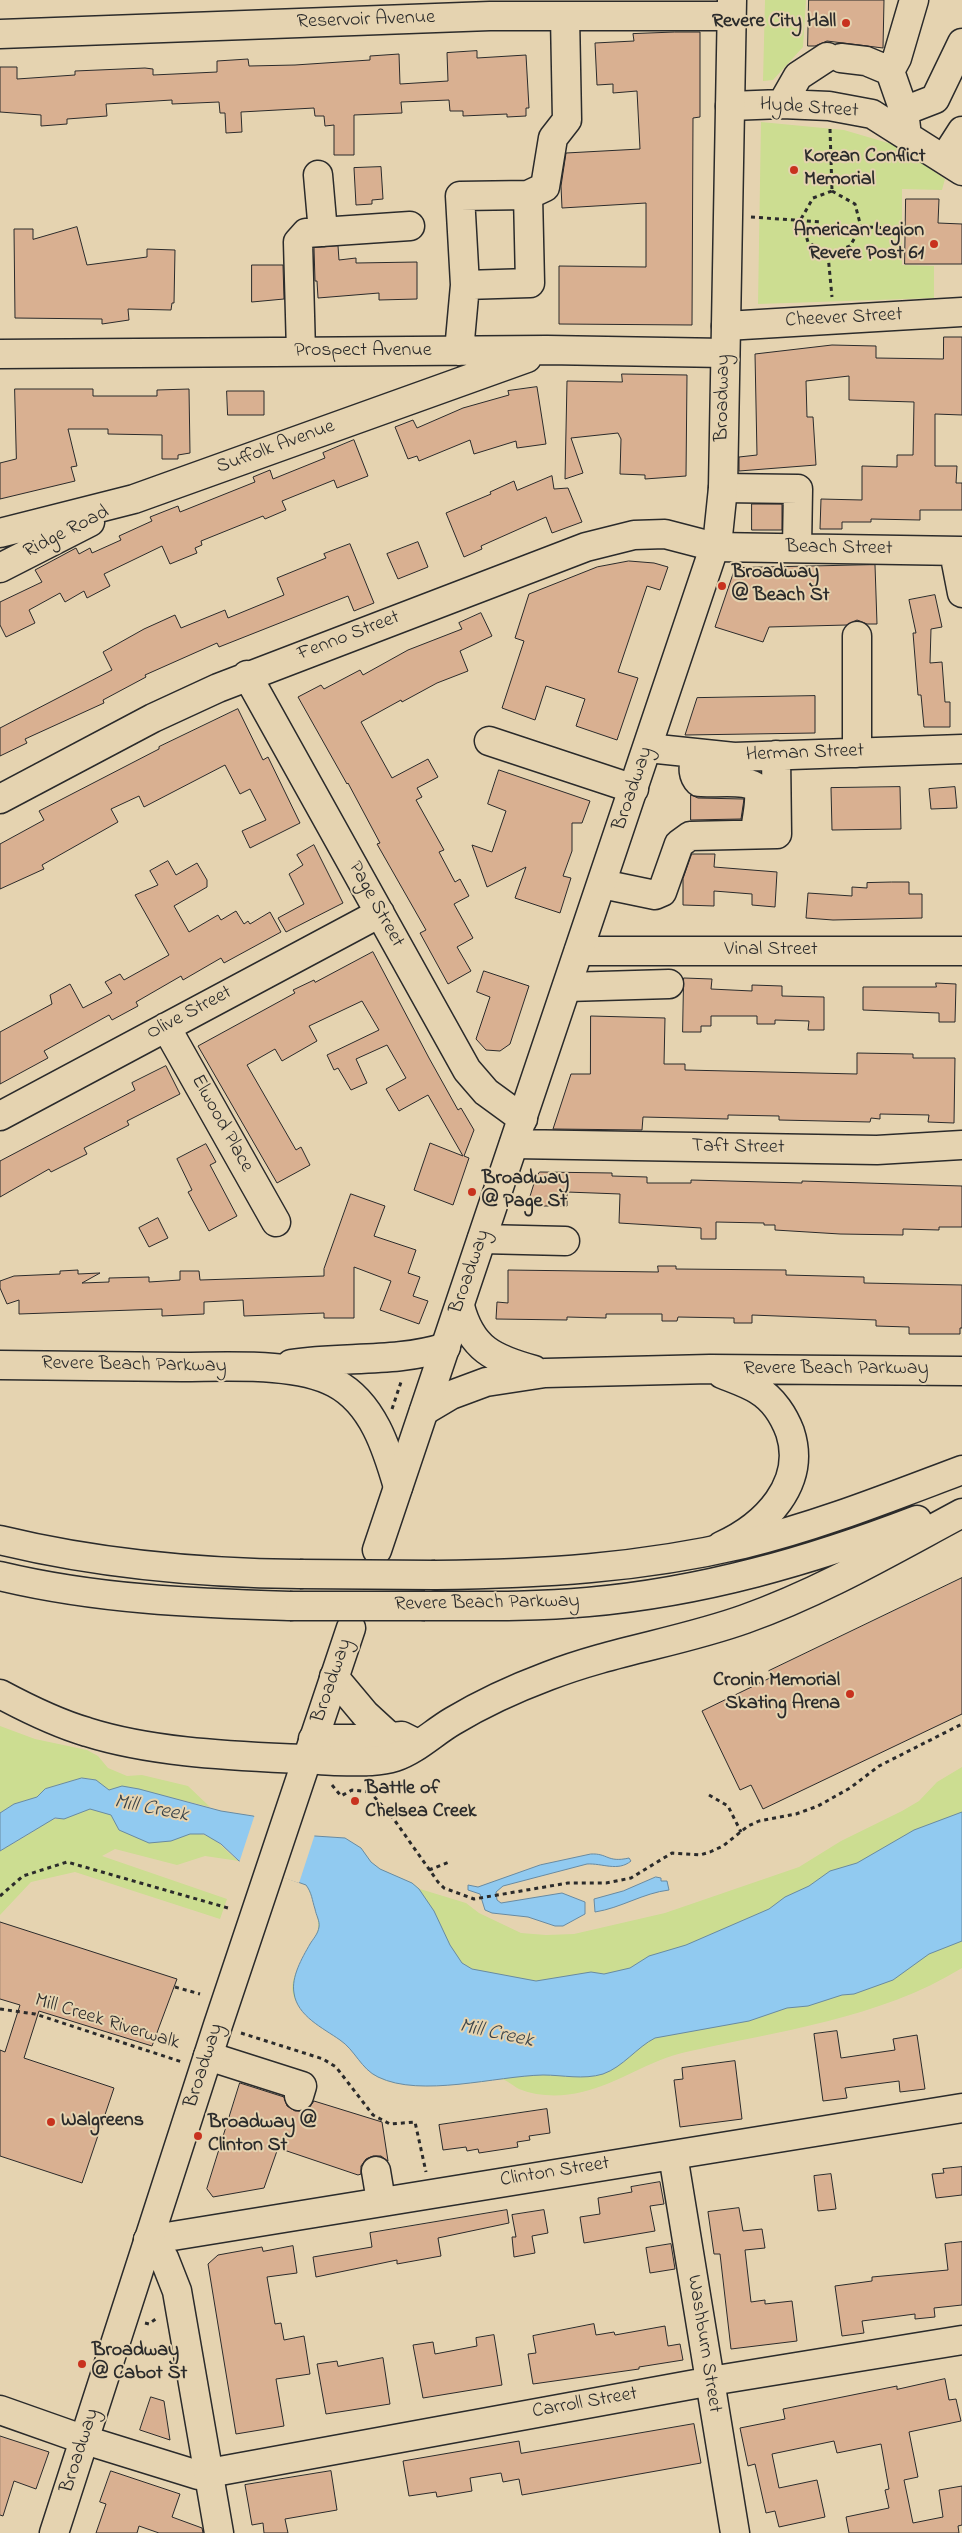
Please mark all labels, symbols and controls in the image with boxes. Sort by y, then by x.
street label: Reservoir Avenue [297,7,435,35]
place label: Revere City Hall [712,11,836,35]
marker: Revere City Hall [840,17,852,29]
street label: Hyde Street [759,94,859,124]
place label: Korean Conflict Memorial [804,146,925,193]
marker: Korean Conflict Memorial [788,164,800,176]
place label: American Legion Revere Post 61 [794,220,924,267]
marker: American Legion Revere Post 61 [928,238,940,250]
street label: Cheever Street [785,304,903,334]
street label: Prospect Avenue [294,340,432,364]
street label: Broadway [711,354,737,442]
street label: Suffolk Avenue [214,416,338,480]
street label: Ridge Road [20,501,114,565]
street label: Beach Street [785,536,893,562]
place label: Broadway @ Beach St [732,562,829,609]
marker: Broadway @ Beach St [716,580,728,592]
street label: Fenno Street [295,607,403,667]
street label: Herman Street [745,740,865,768]
street label: Broadway [608,744,660,834]
street label: Page Street [342,858,408,952]
street label: Vinal Street [724,939,818,963]
street label: Olive Street [143,982,237,1046]
street label: Elwood Place [184,1071,258,1177]
street label: Taft Street [691,1135,785,1161]
place label: Broadway @ Page St [482,1168,569,1215]
marker: Broadway @ Page St [466,1186,478,1198]
street label: Broadway [445,1227,497,1317]
street label: Revere Beach Parkway [41,1352,227,1380]
street label: Revere Beach Parkway [743,1358,929,1382]
street label: Revere Beach Parkway [394,1590,580,1618]
street label: Broadway [307,1636,359,1726]
place label: Cronin Memorial Skating Arena [713,1670,840,1717]
marker: Cronin Memorial Skating Arena [844,1688,856,1700]
place label: Battle of Chelsea Creek [365,1778,477,1825]
water label: Mill Creek [112,1790,190,1830]
marker: Battle of Chelsea Creek [349,1795,361,1807]
street label: Mill Creek Riverwalk [32,1990,182,2056]
water label: Mill Creek [457,2015,535,2055]
street label: Broadway [180,2021,230,2111]
place label: Walgreens [61,2110,144,2134]
place label: Broadway @ Clinton St [208,2112,316,2159]
marker: Walgreens [45,2116,57,2128]
marker: Broadway @ Clinton St [192,2130,204,2142]
street label: Clinton Street [499,2153,611,2193]
street label: Washburn Street [680,2273,726,2415]
place label: Broadway @ Cabot St [92,2340,187,2387]
marker: Broadway @ Cabot St [76,2358,88,2370]
street label: Carroll Street [531,2383,639,2425]
street label: Broadway [56,2406,106,2496]

